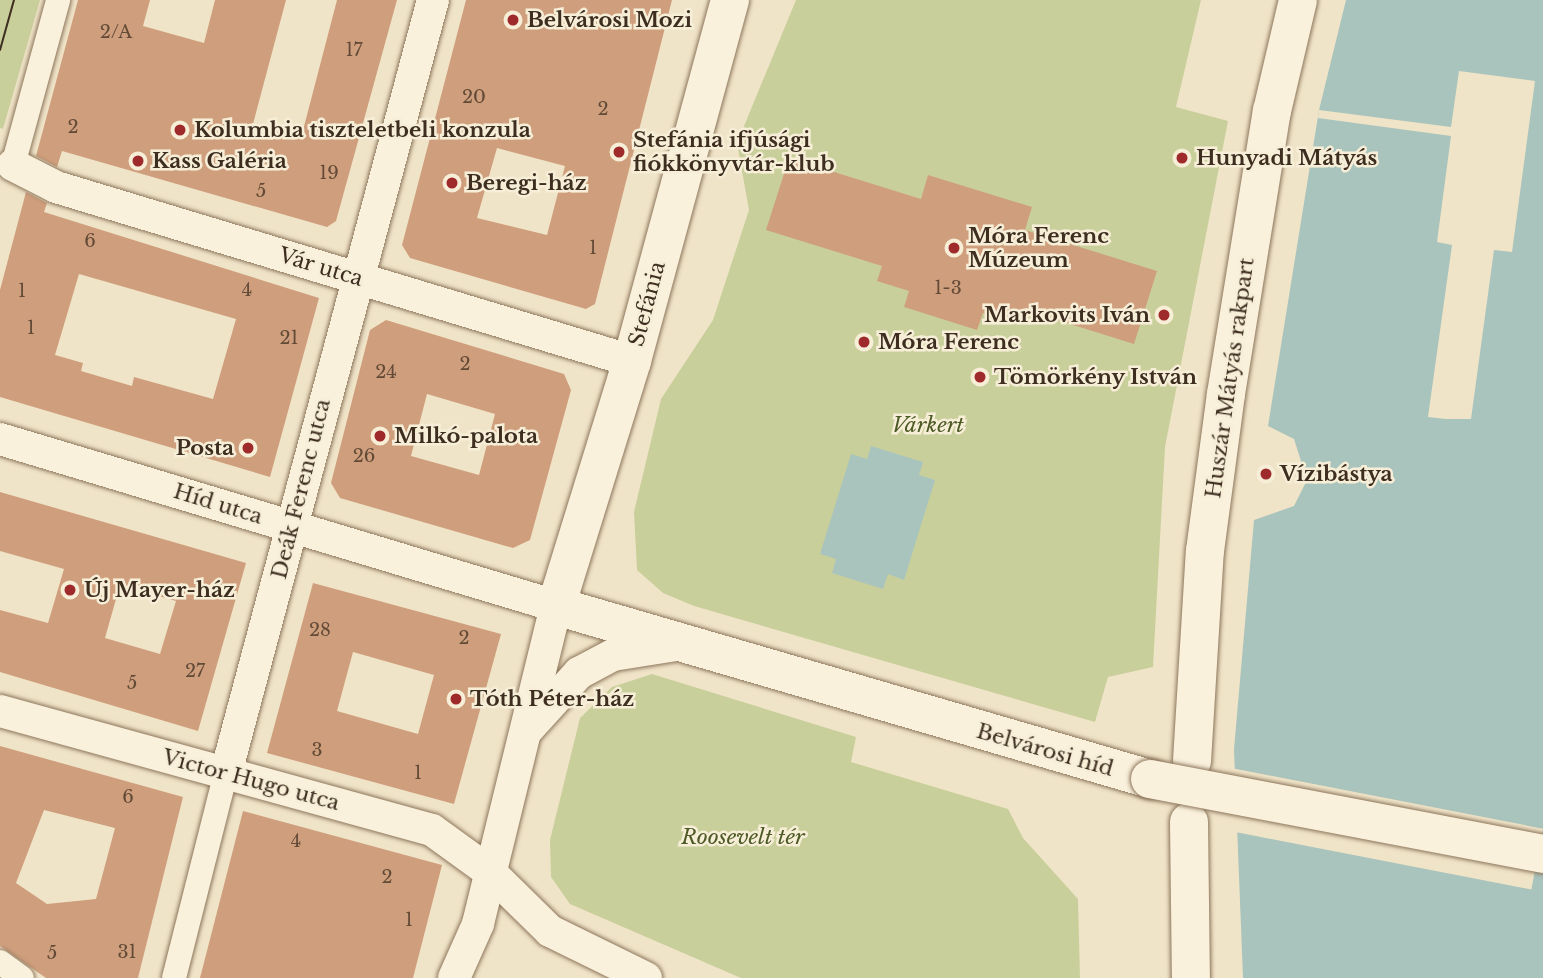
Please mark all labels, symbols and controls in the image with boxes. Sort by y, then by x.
place label: Belvárosi Mozi [527,7,692,33]
marker: Belvárosi Mozi [505,12,521,28]
house number: 2/A [100,21,132,43]
house number: 17 [345,39,363,61]
house number: 20 [462,86,486,108]
house number: 2 [597,98,609,120]
house number: 2 [67,116,79,138]
place label: Kolumbia tiszteletbeli konzula [194,117,531,143]
marker: Kolumbia tiszteletbeli konzula [172,122,188,138]
place label: Stefánia ifjúsági fiókkönyvtár-klub [633,127,835,177]
marker: Stefánia ifjúsági fiókkönyvtár-klub [611,144,627,160]
place label: Hunyadi Mátyás [1196,145,1377,171]
place label: Kass Galéria [152,148,287,174]
marker: Hunyadi Mátyás [1174,150,1190,166]
marker: Kass Galéria [130,153,146,169]
house number: 19 [319,162,339,184]
place label: Beregi-ház [466,170,587,196]
marker: Beregi-ház [444,175,460,191]
house number: 5 [256,180,266,202]
place label: Móra Ferenc Múzeum [968,223,1109,273]
house number: 6 [84,230,96,252]
house number: 1 [589,237,597,259]
marker: Móra Ferenc Múzeum [946,240,962,256]
street label: Vár utca [276,242,366,292]
street label: Huszár Mátyás rakpart [1201,256,1259,500]
street label: Stefánia [624,259,670,349]
house number: 1-3 [934,277,962,299]
house number: 4 [242,279,252,301]
house number: 1 [18,280,26,302]
place label: Markovits Iván [984,302,1150,328]
marker: Markovits Iván [1156,307,1172,323]
house number: 1 [27,317,35,339]
house number: 21 [279,327,299,349]
place label: Móra Ferenc [878,329,1019,355]
marker: Móra Ferenc [856,334,872,350]
house number: 2 [459,353,471,375]
house number: 24 [375,361,397,383]
place label: Tömörkény István [994,364,1198,390]
marker: Tömörkény István [972,369,988,385]
street label: Deák Ferenc utca [266,396,336,582]
park label: Várkert [892,412,964,438]
place label: Milkó-palota [394,423,538,449]
marker: Milkó-palota [372,428,388,444]
place label: Posta [176,435,234,461]
marker: Posta [240,440,256,456]
house number: 26 [353,445,375,467]
place label: Vízibástya [1280,461,1393,487]
marker: Vízibástya [1258,466,1274,482]
street label: Híd utca [170,479,266,529]
place label: Új Mayer-ház [84,577,235,603]
marker: Új Mayer-ház [62,582,78,598]
house number: 28 [309,619,331,641]
house number: 2 [458,627,470,649]
house number: 27 [185,660,205,682]
house number: 5 [127,672,137,694]
place label: Tóth Péter-ház [470,686,634,712]
marker: Tóth Péter-ház [448,691,464,707]
street label: Belvárosi híd [974,718,1116,782]
house number: 3 [311,739,323,761]
street label: Victor Hugo utca [160,744,342,816]
house number: 1 [414,762,422,784]
house number: 6 [122,786,134,808]
park label: Roosevelt tér [681,824,805,850]
house number: 4 [291,830,301,852]
house number: 2 [381,866,393,888]
house number: 1 [405,909,413,931]
house number: 31 [117,941,137,963]
house number: 5 [47,942,57,964]

